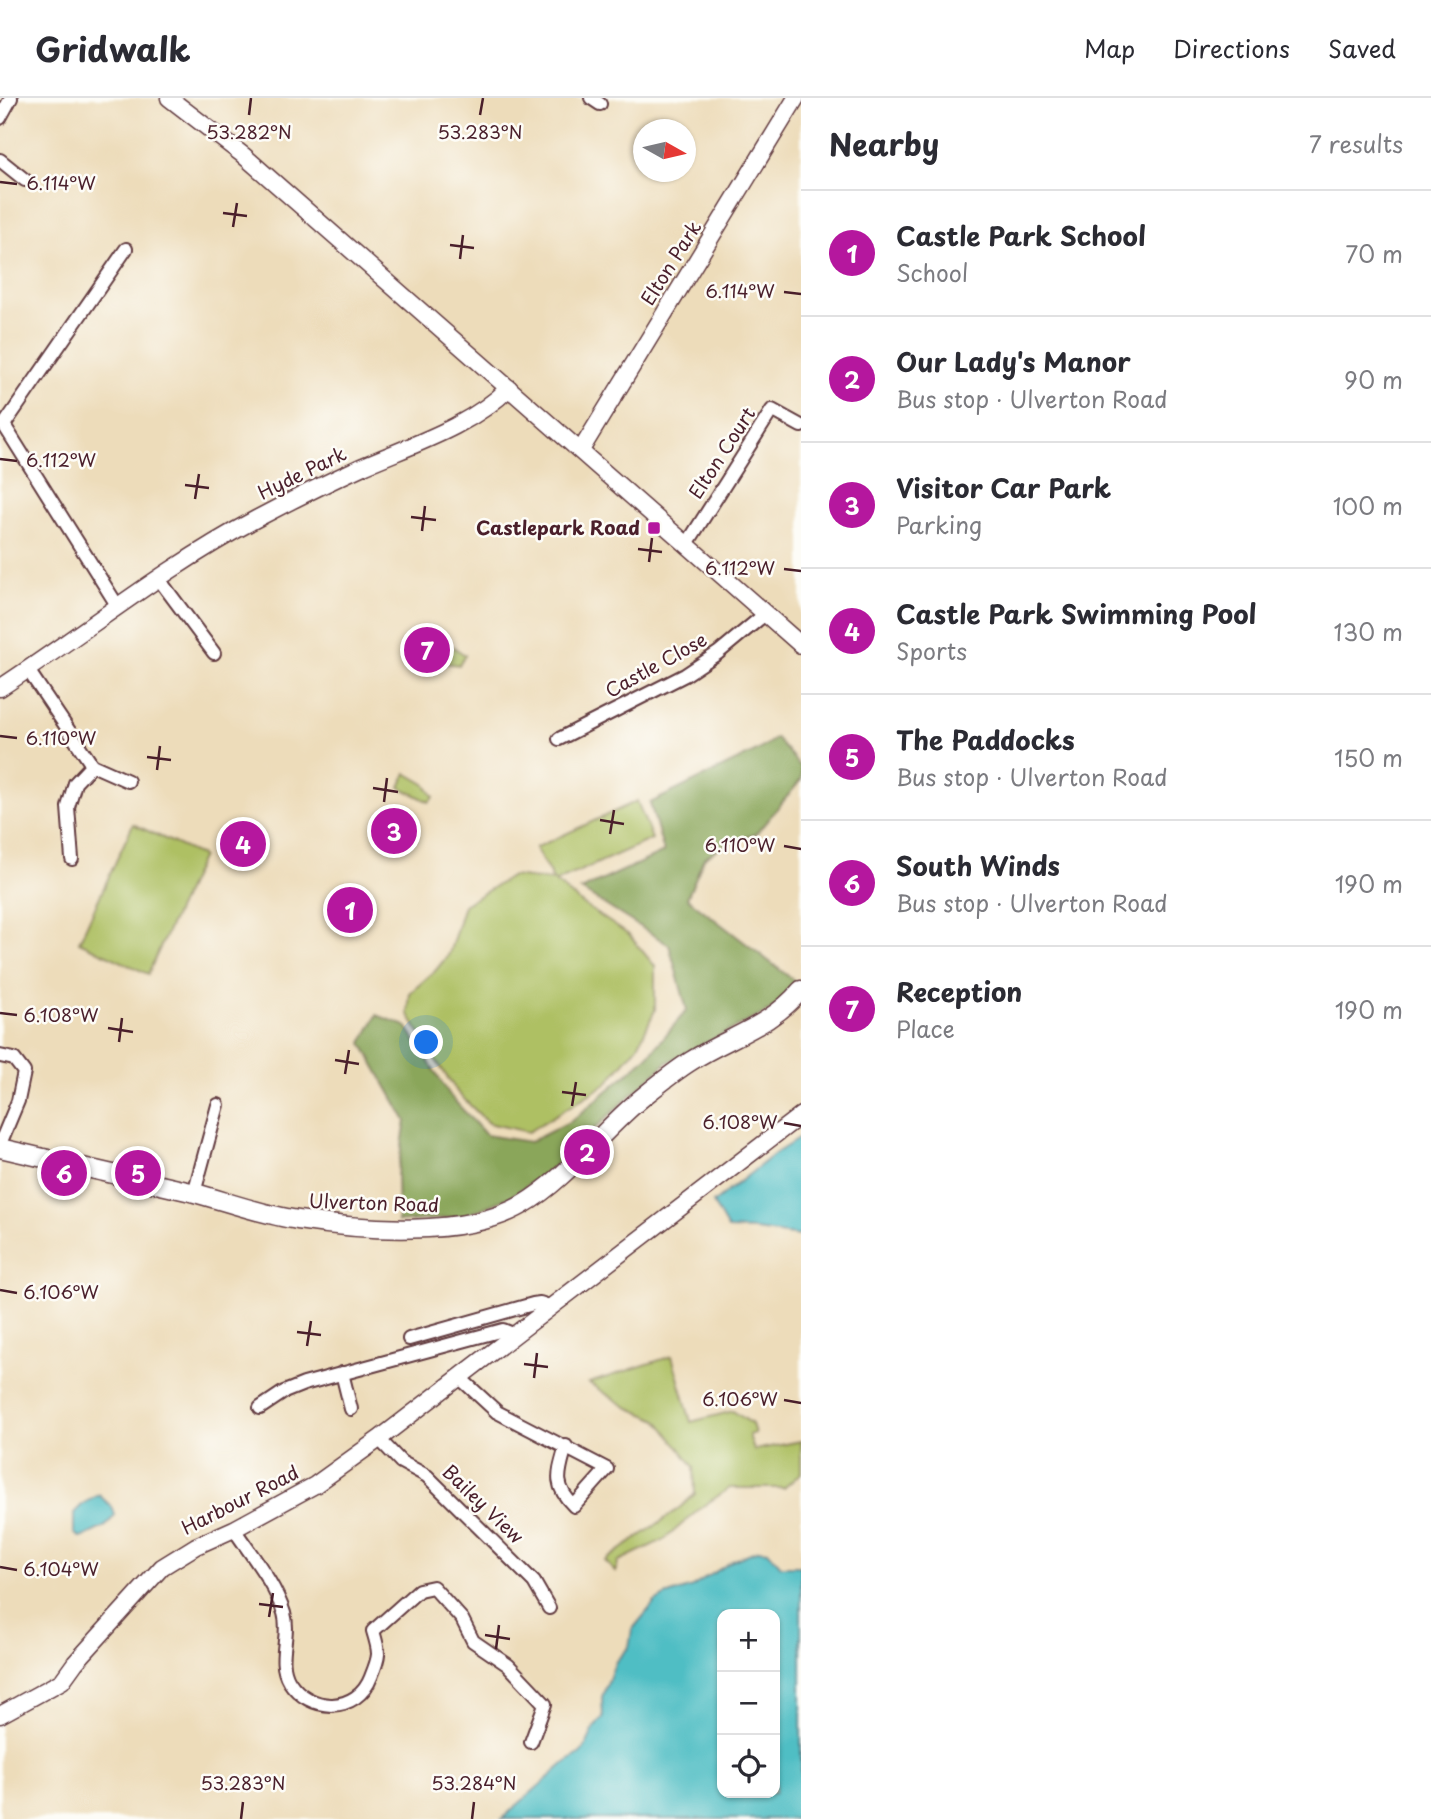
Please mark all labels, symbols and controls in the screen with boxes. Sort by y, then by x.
text: Gridwalk [35,23,191,73]
text: Map [1084,30,1135,66]
text: Directions [1173,30,1290,66]
text: Saved [1328,30,1396,66]
text: 53.282°N [206,118,292,145]
text: 53.283°N [437,118,523,145]
north arrow [633,119,696,182]
text: Nearby [829,121,939,166]
text: 7 results [1309,126,1403,161]
text: 6.114°W [26,169,96,196]
street label: Elton Park [633,214,707,310]
text: Castle Park School [896,216,1146,255]
text: 1 [847,236,858,271]
text: 70 m [1345,236,1403,271]
text: School [896,255,968,290]
text: 6.114°W [705,277,775,304]
text: Our Lady's Manor [896,342,1131,381]
text: 2 [844,362,860,397]
text: 90 m [1344,362,1403,397]
text: Bus stop · Ulverton Road [896,381,1168,416]
street label: Elton Court [681,401,761,504]
street label: Hyde Park [253,438,351,506]
text: 6.112°W [26,446,97,473]
text: Visitor Car Park [896,468,1111,507]
text: 3 [844,488,860,523]
text: 100 m [1333,488,1403,523]
text: Parking [896,507,982,542]
place label: Castlepark Road [476,513,640,541]
marker: Castlepark Road [646,520,662,536]
text: 6.112°W [705,554,776,581]
text: Castle Park Swimming Pool [896,594,1257,633]
text: 4 [844,614,860,649]
text: 130 m [1333,614,1403,649]
pin: 7 [404,624,450,676]
street label: Castle Close [599,625,712,704]
text: Sports [896,633,967,668]
text: The Paddocks [896,720,1075,759]
text: 6.110°W [26,724,97,751]
text: 5 [845,740,859,775]
text: 150 m [1334,740,1403,775]
text: Bus stop · Ulverton Road [896,759,1168,794]
pin: 3 [371,805,417,857]
pin: 4 [220,818,266,870]
text: 6.110°W [705,831,776,858]
text: South Winds [896,846,1060,885]
text: 6 [844,866,860,901]
text: 190 m [1335,866,1403,901]
pin: 1 [327,884,373,936]
text: Bus stop · Ulverton Road [896,885,1168,920]
text: Reception [896,972,1022,1011]
text: 7 [845,992,859,1027]
text: 190 m [1335,992,1403,1027]
text: 6.108°W [24,1001,99,1028]
text: Place [896,1011,955,1046]
your location [409,1025,443,1059]
text: 6.108°W [703,1108,778,1135]
pin: 2 [564,1126,610,1178]
pin: 6 [41,1147,87,1199]
pin: 5 [115,1147,161,1199]
street label: Ulverton Road [308,1186,440,1218]
text: 6.106°W [23,1278,99,1305]
text: 6.106°W [702,1385,778,1412]
street label: Harbour Road [176,1457,303,1541]
street label: Bailey View [437,1457,531,1550]
text: 6.104°W [23,1555,99,1582]
map controls [717,1609,780,1798]
button: + [717,1609,780,1672]
button: − [717,1672,780,1735]
button: locate [717,1735,780,1798]
text: 53.283°N [200,1769,286,1796]
text: 53.284°N [431,1769,517,1796]

